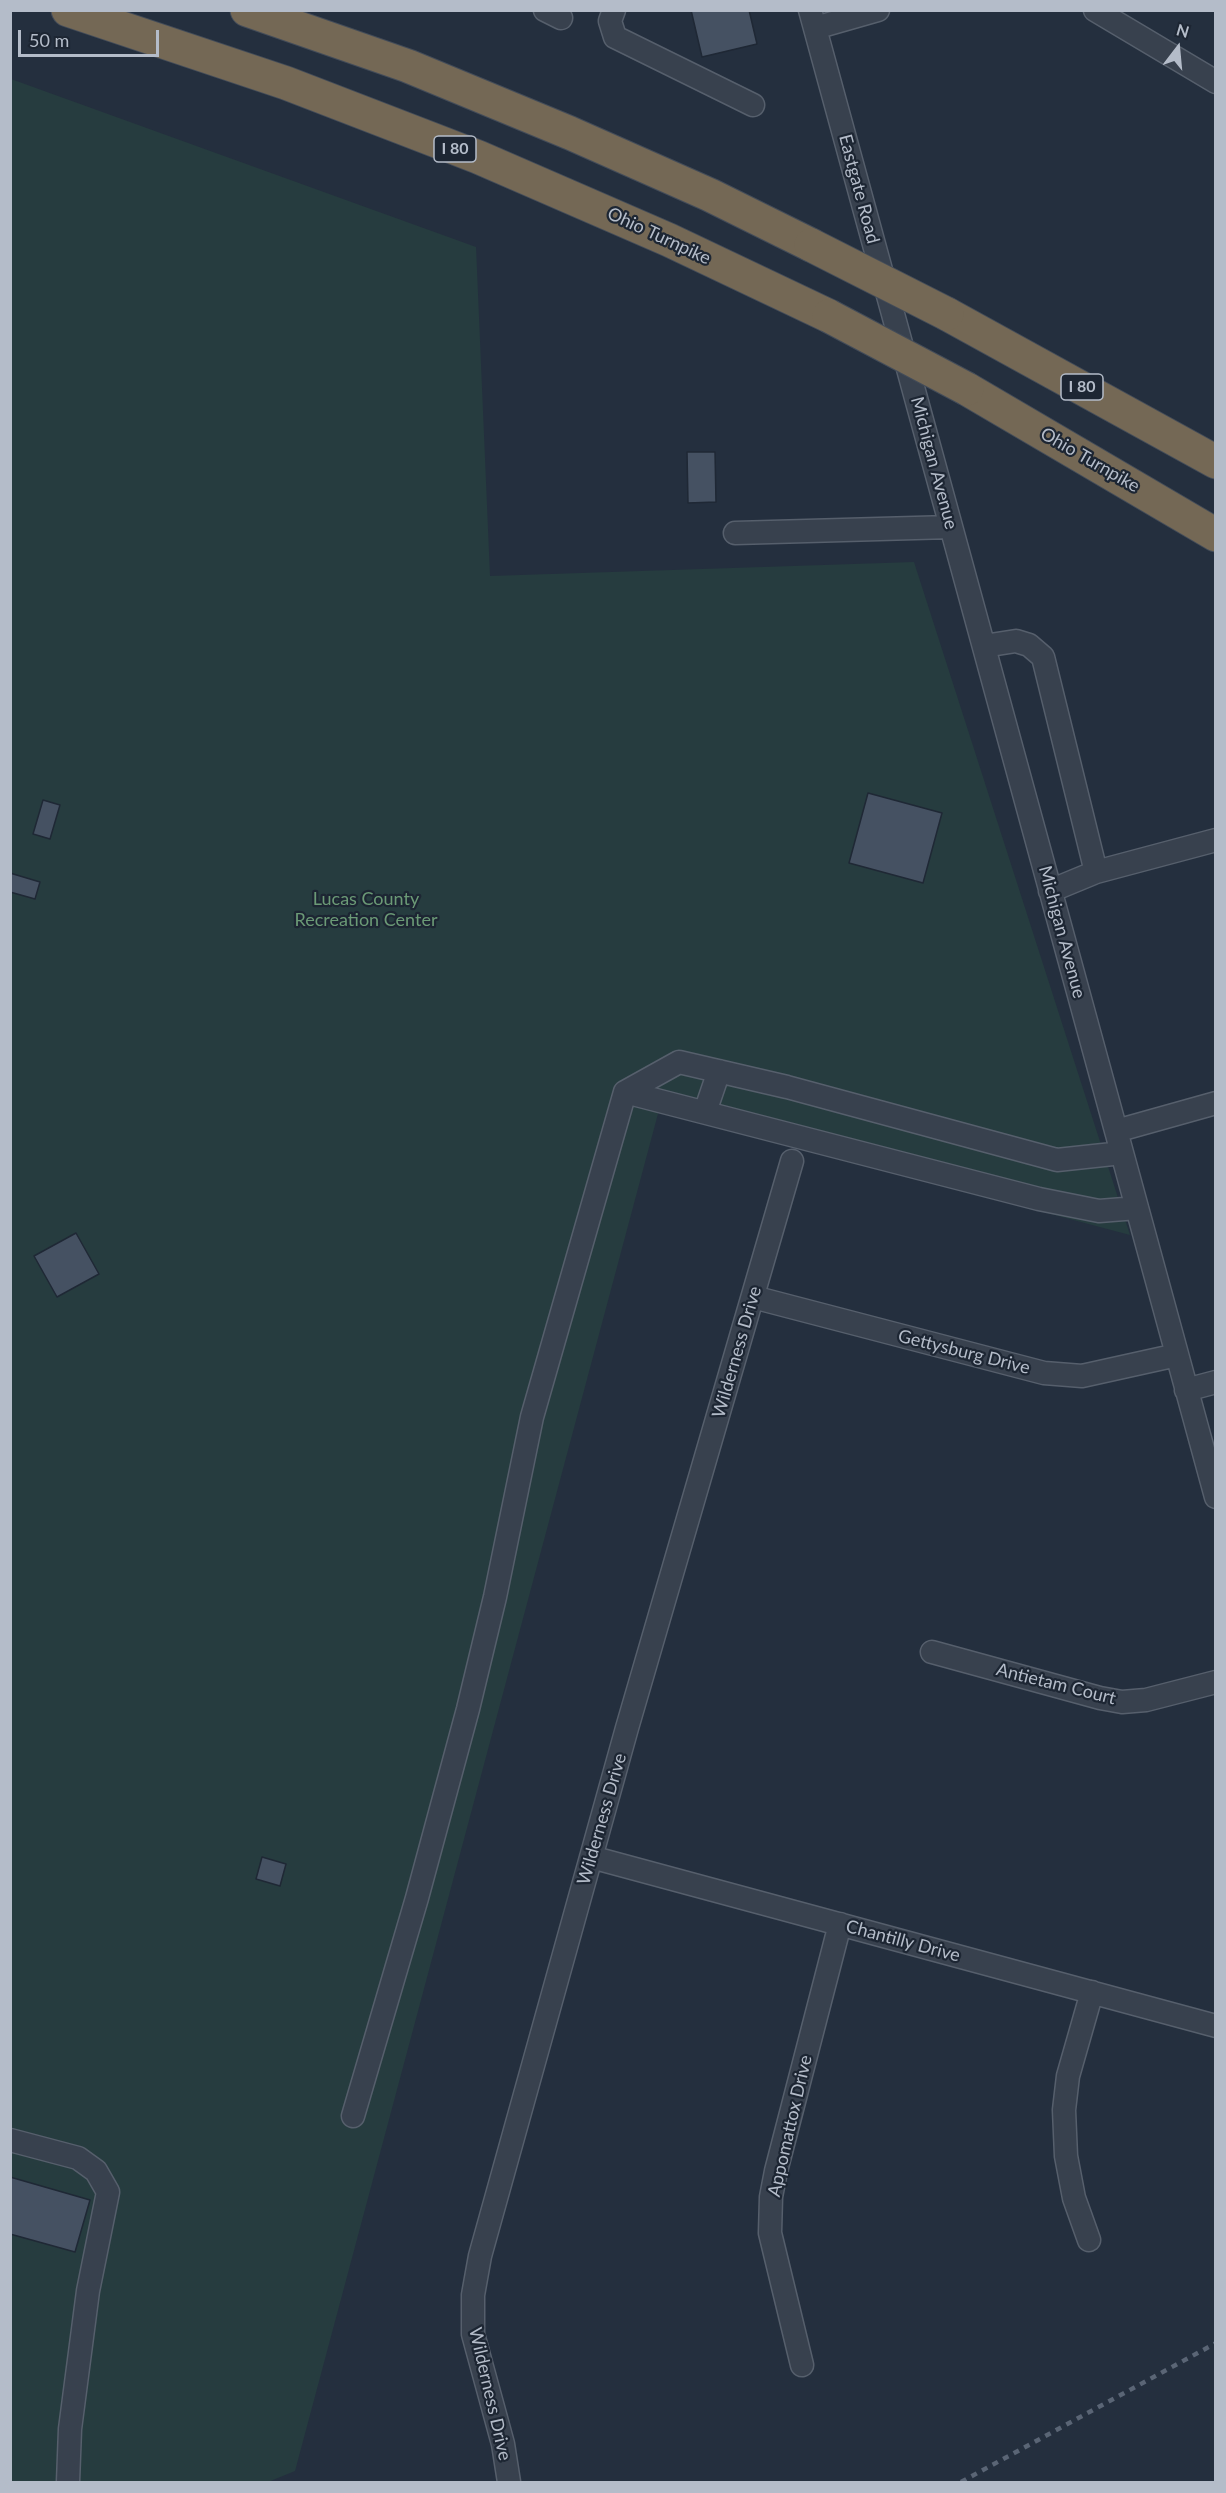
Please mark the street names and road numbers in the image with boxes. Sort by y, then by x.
street label: Eastgate Road [834,132,884,246]
road number: I 80 [434,136,476,162]
street label: Ohio Turnpike [604,203,714,269]
road number: I 80 [1061,374,1103,400]
street label: Michigan Avenue [906,394,962,532]
street label: Ohio Turnpike [1036,423,1144,497]
street label: Michigan Avenue [1034,863,1090,1001]
street label: Wilderness Drive [708,1284,766,1420]
street label: Gettysburg Drive [896,1325,1032,1379]
street label: Antietam Court [994,1659,1118,1709]
street label: Wilderness Drive [573,1751,631,1887]
street label: Chantilly Drive [844,1915,962,1967]
street label: Appomattox Drive [763,2053,817,2199]
street label: Wilderness Drive [464,2325,516,2463]

